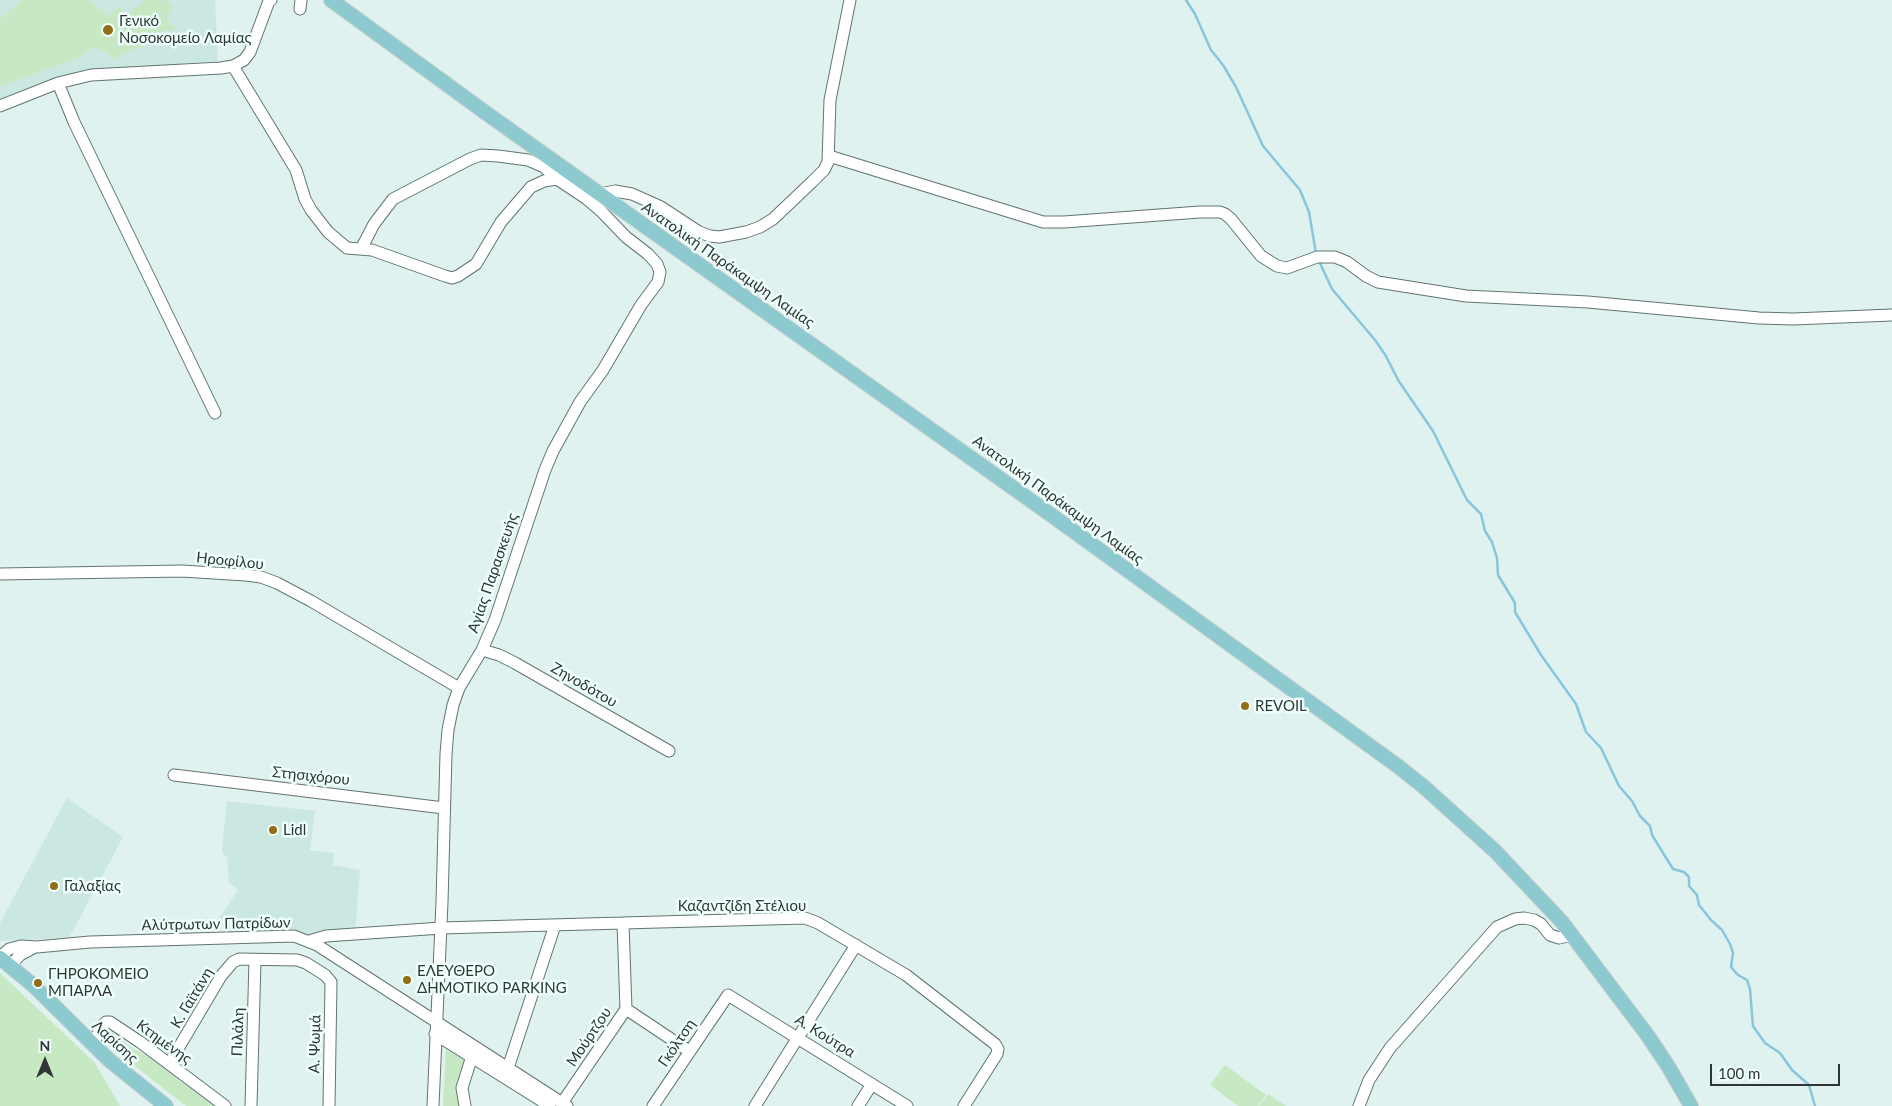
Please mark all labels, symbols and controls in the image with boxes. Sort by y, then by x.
place label: Γενικό Νοσοκομείο Λαμίας [119,12,252,47]
marker: Γενικό Νοσοκομείο Λαμίας [101,23,115,37]
street label: Ανατολική Παράκαμψη Λαμίας [638,198,818,332]
street label: Ανατολική Παράκαμψη Λαμίας [969,432,1147,568]
street label: Αγίας Παρασκευής [464,511,522,635]
street label: Ηροφίλου [195,548,265,574]
street label: Ζηνοδότου [548,659,620,711]
place label: REVOIL [1255,697,1307,715]
marker: REVOIL [1239,700,1251,712]
street label: Στησιχόρου [271,763,351,789]
place label: Lidl [283,821,306,839]
marker: Lidl [267,824,279,836]
place label: Γαλαξίας [64,877,121,895]
marker: Γαλαξίας [48,880,60,892]
street label: Καζαντζίδη Στέλιου [678,897,806,915]
street label: Αλύτρωτων Πατρίδων [141,914,291,934]
place label: ΕΛΕΥΘΕΡΟ ΔΗΜΟΤΙΚΟ PARKING [417,962,567,997]
street label: Κ. Γαϊτάνη [167,964,217,1032]
place label: ΓΗΡΟΚΟΜΕΙΟ ΜΠΑΡΛΑ [48,965,149,1000]
marker: ΕΛΕΥΘΕΡΟ ΔΗΜΟΤΙΚΟ PARKING [401,974,413,986]
marker: ΓΗΡΟΚΟΜΕΙΟ ΜΠΑΡΛΑ [32,977,44,989]
street label: Μούρτζου [563,1004,615,1070]
street label: Πιλάλη [228,1007,248,1057]
street label: Α. Κούτρα [791,1010,859,1062]
street label: Α. Ψωμά [305,1014,325,1074]
street label: Κτημένης [133,1016,195,1068]
street label: Γκόλτση [655,1016,699,1070]
street label: Λαρίσης [88,1017,142,1067]
north arrow [20,1036,70,1086]
text: N [40,1037,50,1054]
scale bar [1712,1054,1842,1086]
text: 100 m [1718,1064,1760,1082]

